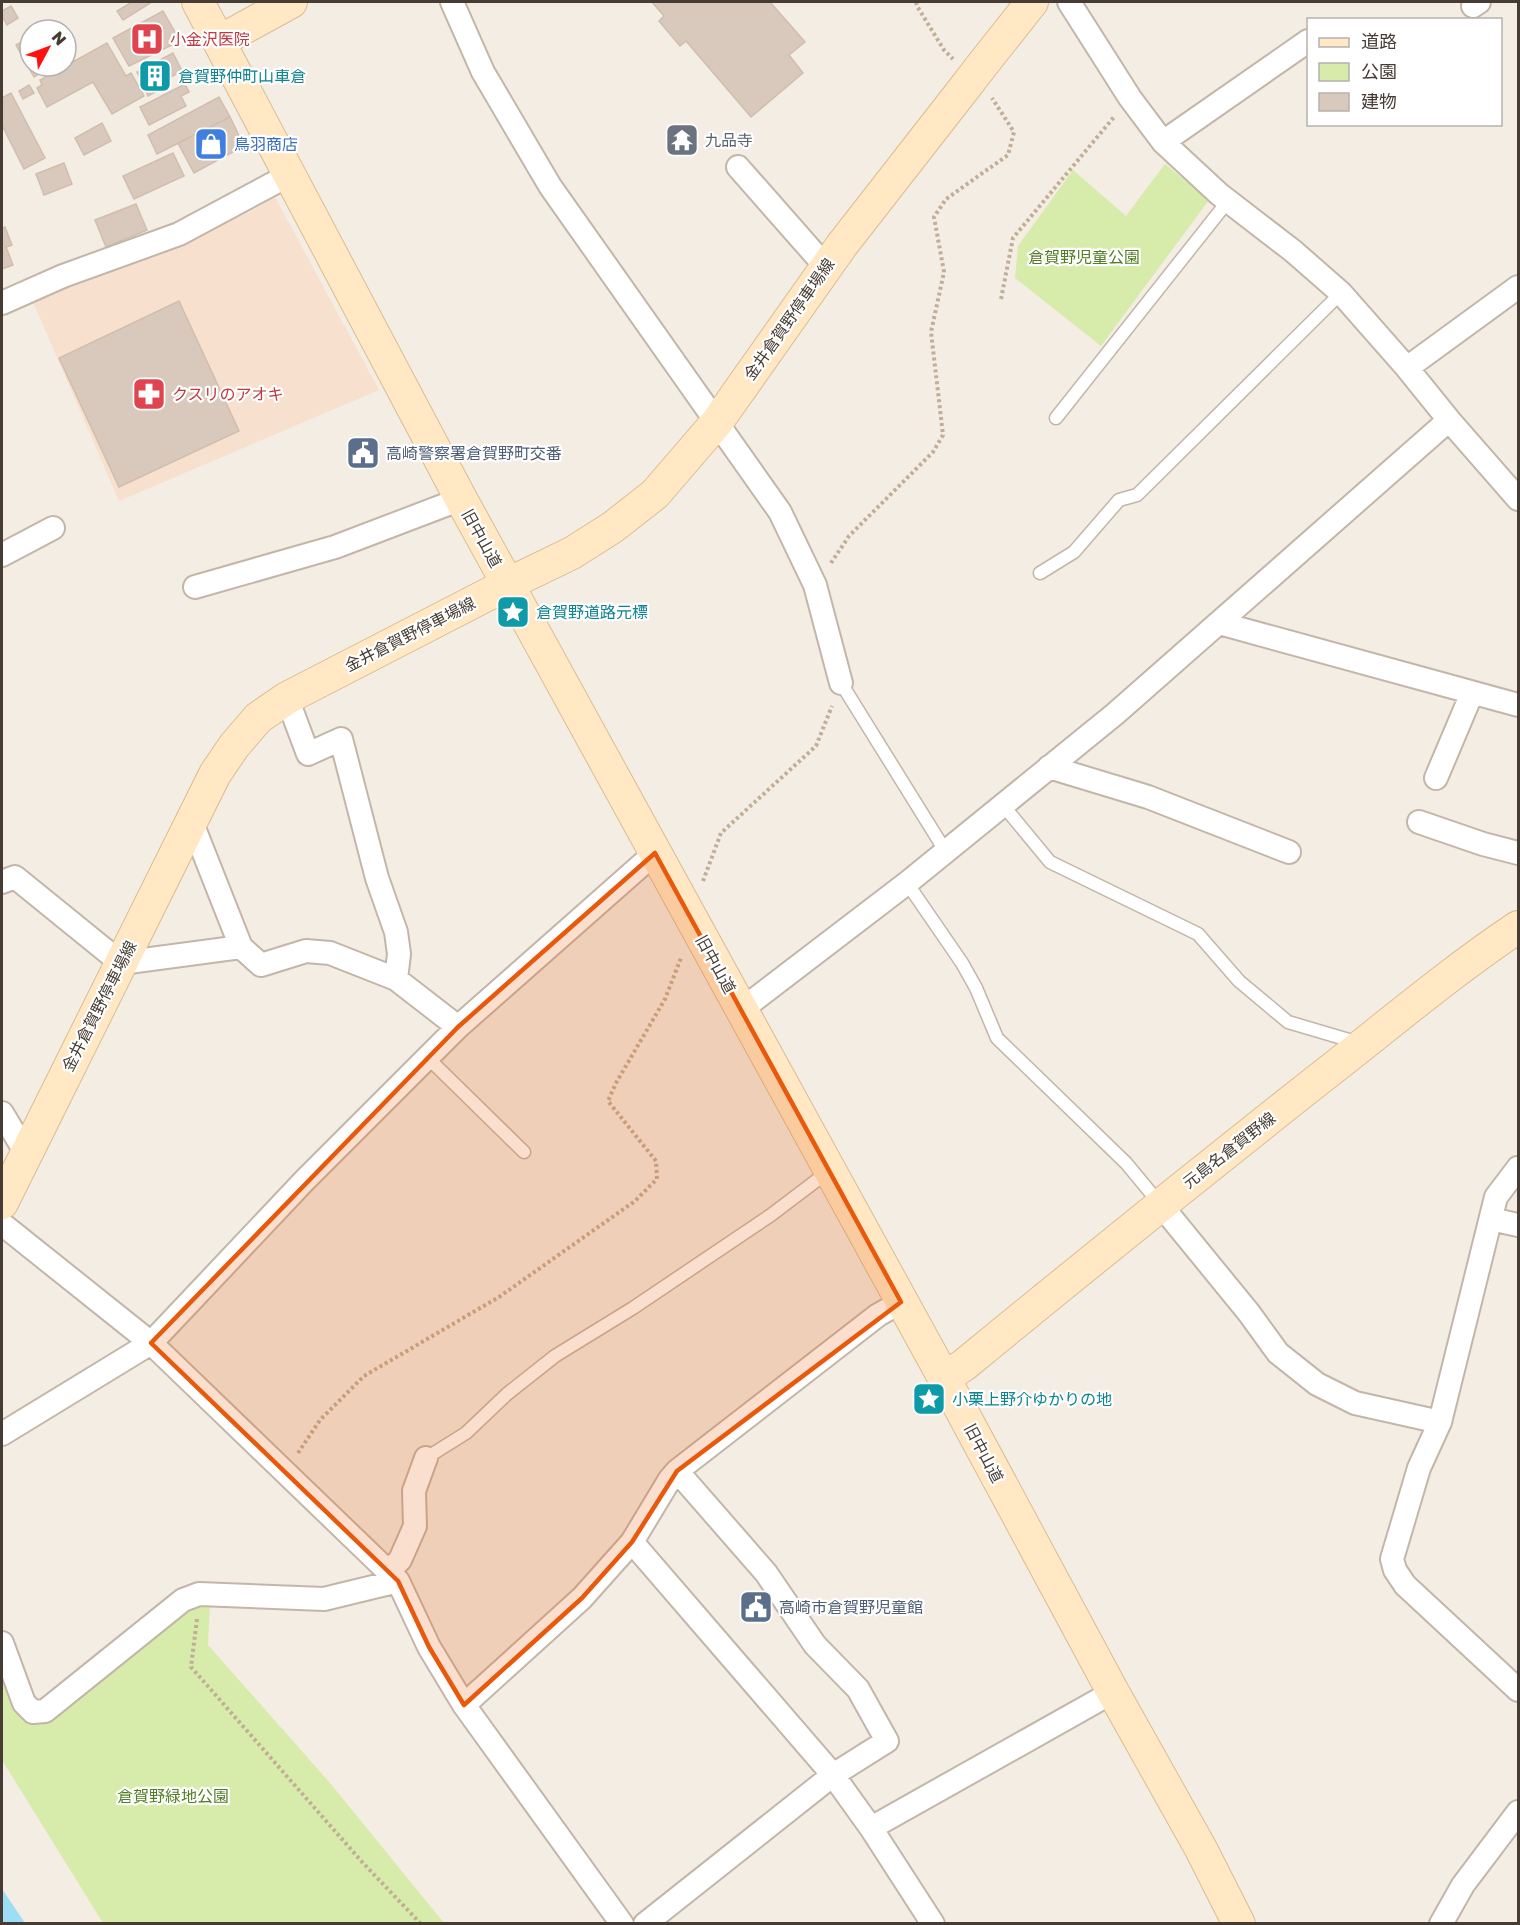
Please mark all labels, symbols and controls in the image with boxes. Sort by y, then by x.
north arrow [18,18,78,78]
legend [1307,18,1502,126]
hospital icon: 小金沢医院 [129,21,165,57]
text: N [48,27,71,49]
place label: 小金沢医院 [170,29,250,49]
text: 道路 [1361,30,1397,52]
building icon: 倉賀野仲町山車倉 [137,58,173,94]
text: 公園 [1361,60,1397,82]
place label: 倉賀野仲町山車倉 [178,66,306,86]
text: 建物 [1361,90,1397,112]
temple icon: 九品寺 [664,122,700,158]
shop icon: 鳥羽商店 [193,126,229,162]
place label: 九品寺 [705,130,753,150]
place label: 鳥羽商店 [234,134,298,154]
park label: 倉賀野児童公園 [1028,247,1140,267]
street label: 金井倉賀野停車場線 [740,254,838,384]
pharmacy icon: クスリのアオキ [131,376,167,412]
place label: クスリのアオキ [172,384,284,404]
public building icon: 高崎警察署倉賀野町交番 [345,435,381,471]
place label: 高崎警察署倉賀野町交番 [386,443,562,463]
street label: 旧中山道 [458,505,506,571]
street label: 金井倉賀野停車場線 [341,592,479,676]
place icon: 倉賀野道路元標 [495,594,531,630]
place label: 倉賀野道路元標 [536,602,648,622]
street label: 旧中山道 [692,931,740,997]
street label: 金井倉賀野停車場線 [57,937,141,1075]
street label: 元島名倉賀野線 [1179,1108,1279,1192]
place icon: 小栗上野介ゆかりの地 [911,1381,947,1417]
place label: 小栗上野介ゆかりの地 [952,1389,1112,1409]
street label: 旧中山道 [960,1420,1008,1486]
public building icon: 高崎市倉賀野児童館 [738,1589,774,1625]
place label: 高崎市倉賀野児童館 [779,1597,923,1617]
park label: 倉賀野緑地公園 [117,1786,229,1806]

